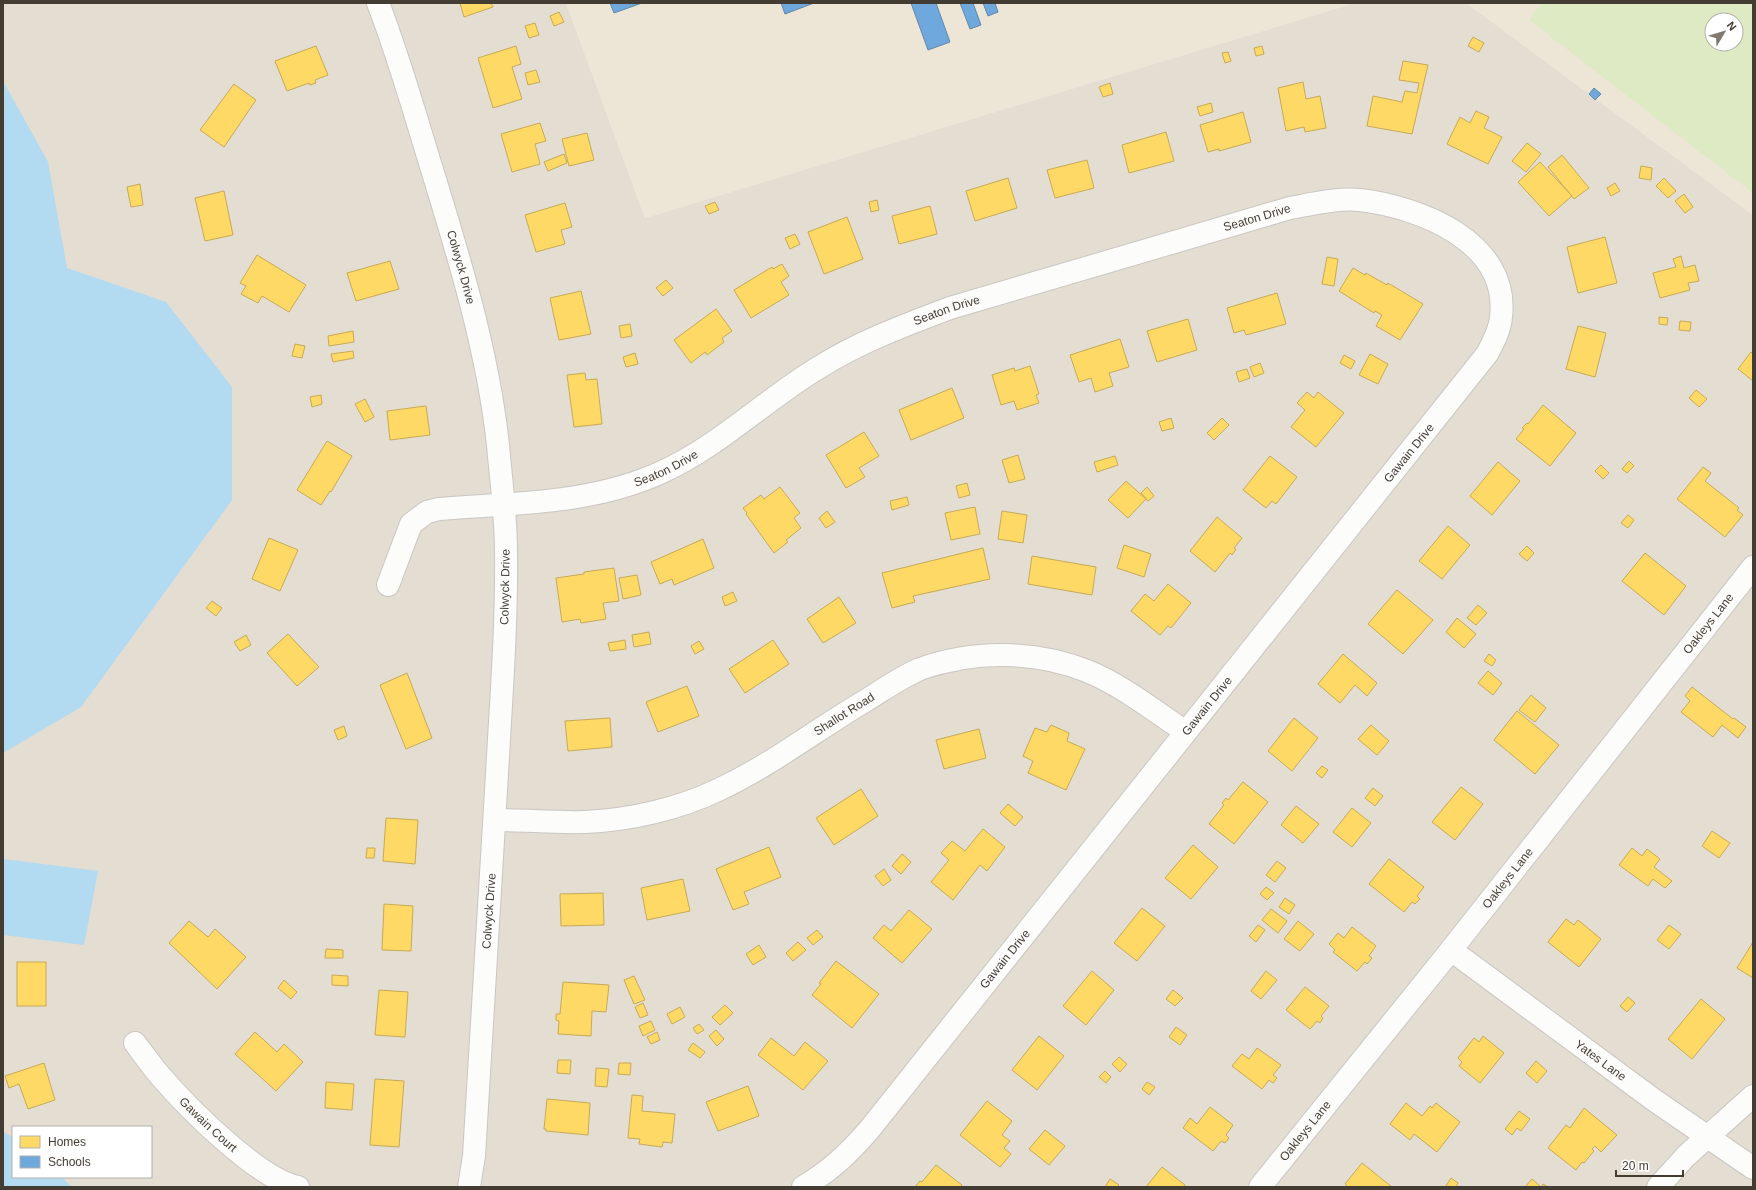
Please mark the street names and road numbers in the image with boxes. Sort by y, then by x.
street label: Seaton Drive [1222,201,1293,234]
street label: Colwyck Drive [444,229,478,306]
street label: Seaton Drive [911,293,982,328]
street label: Gawain Drive [1381,420,1437,485]
street label: Seaton Drive [632,447,701,490]
street label: Colwyck Drive [497,549,513,625]
street label: Oakleys Lane [1680,590,1737,657]
street label: Gawain Drive [1179,673,1235,738]
street label: Shallot Road [811,690,877,738]
street label: Oakleys Lane [1479,845,1536,911]
street label: Colwyck Drive [479,872,499,949]
street label: Gawain Drive [977,926,1033,991]
street label: Yates Lane [1572,1037,1629,1084]
street label: Gawain Court [176,1094,240,1155]
street label: Oakleys Lane [1277,1098,1334,1164]

